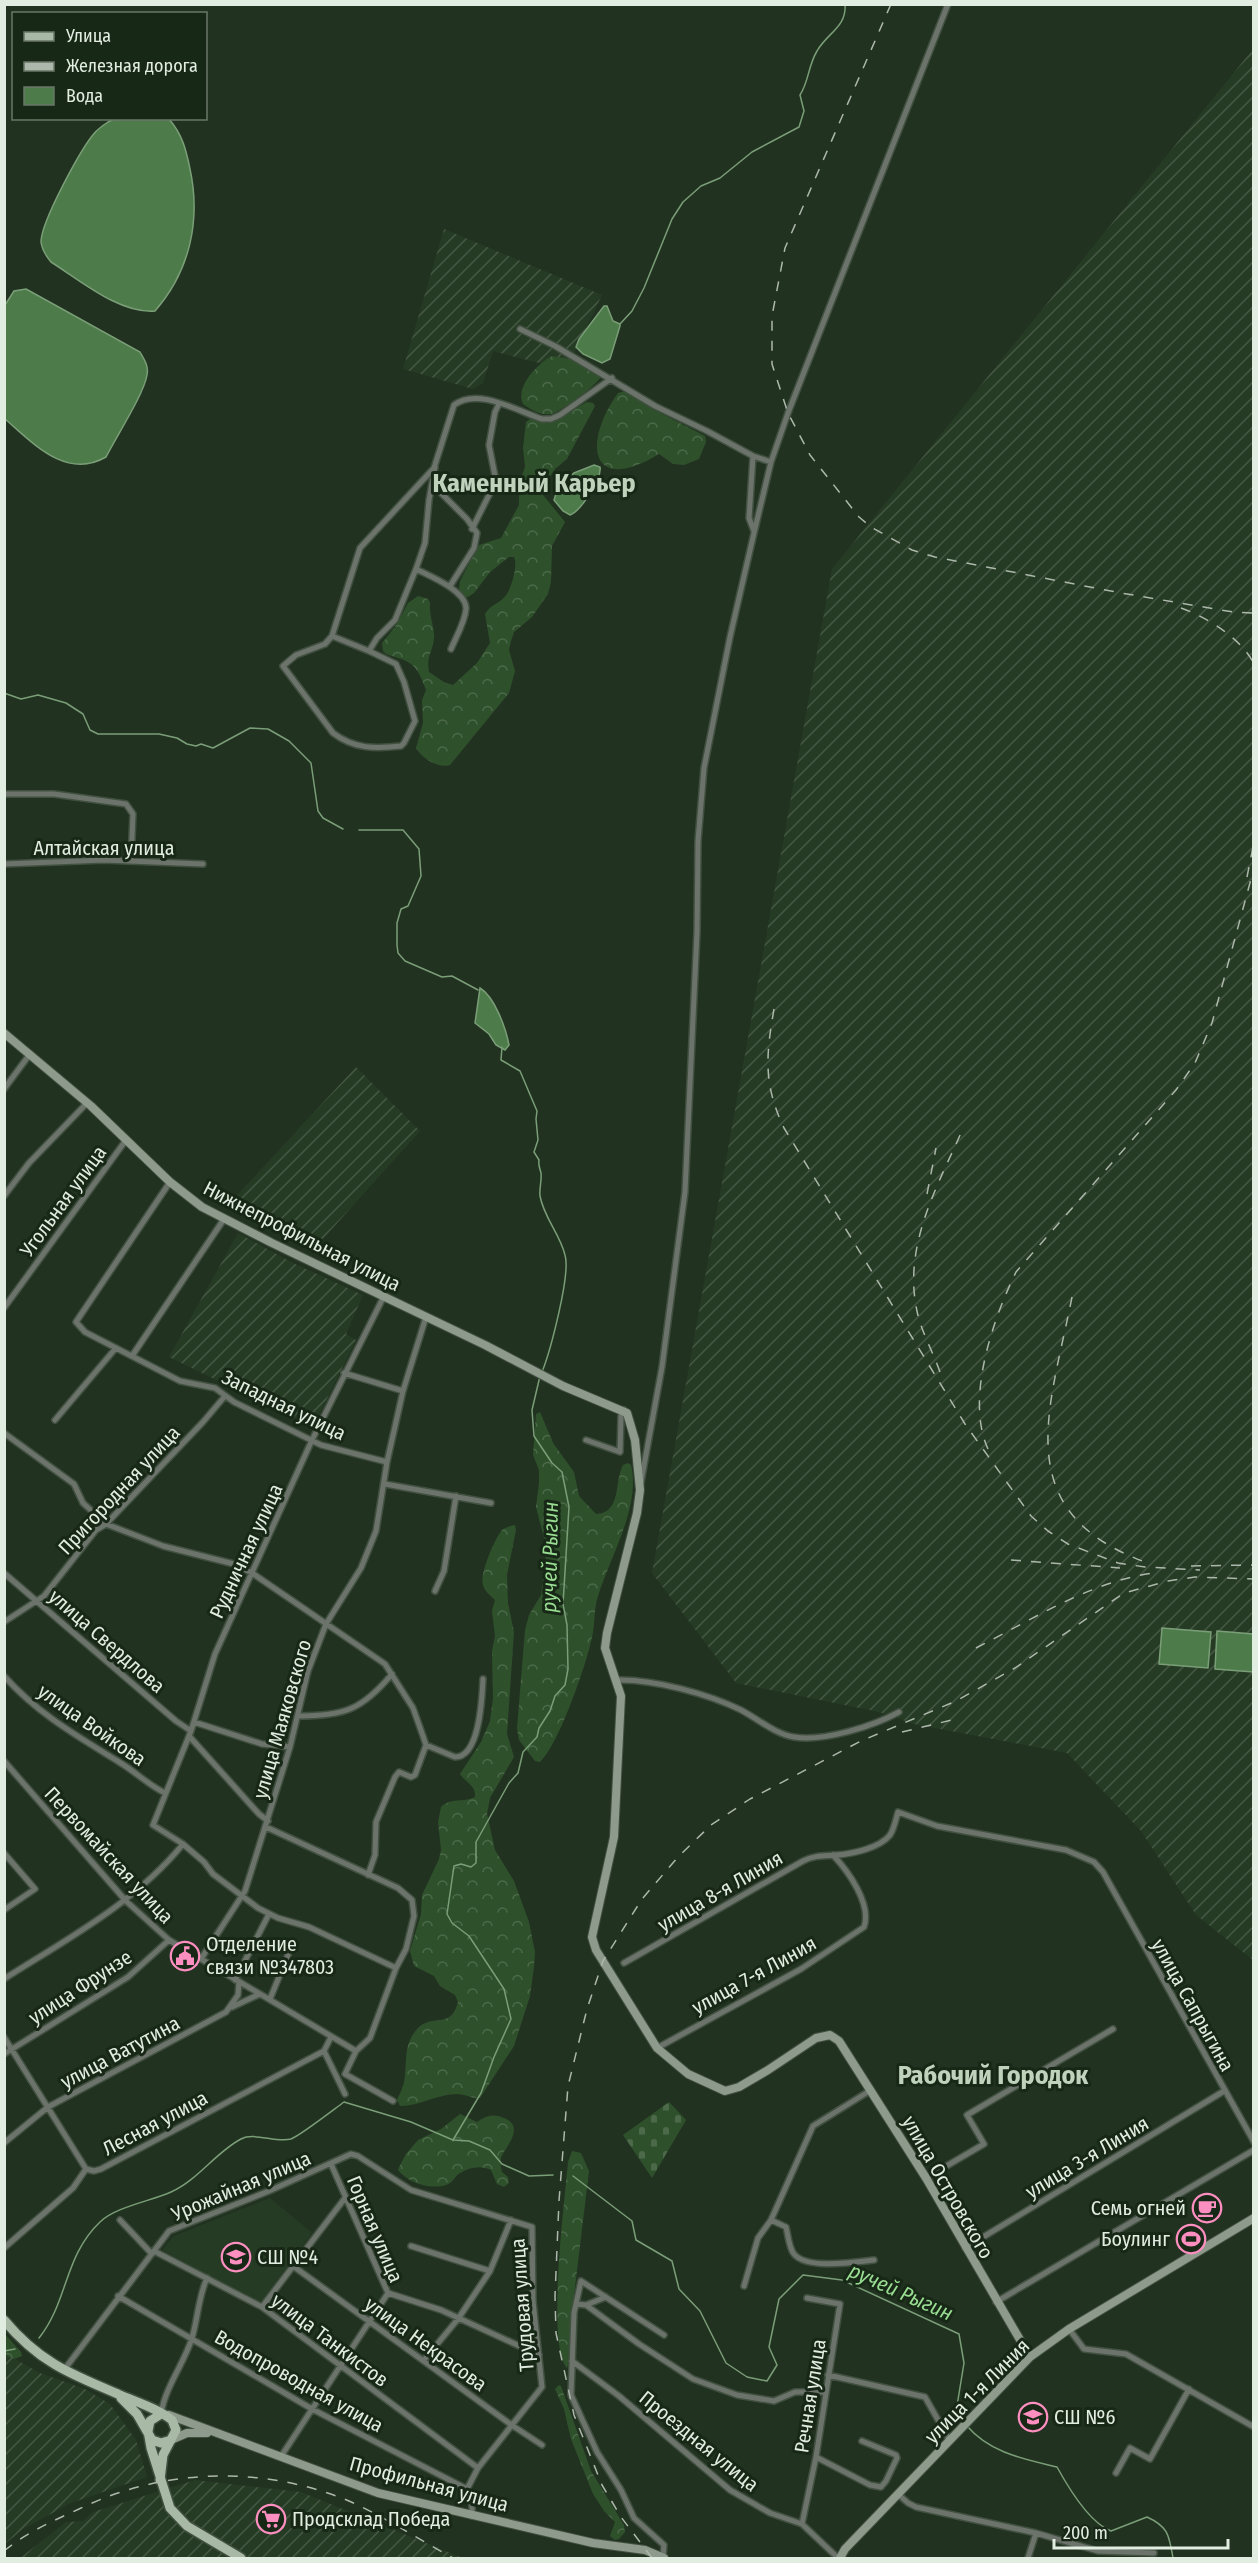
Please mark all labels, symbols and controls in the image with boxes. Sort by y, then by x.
legend [12,12,207,120]
text: Улица [65,25,111,47]
text: Железная дорога [66,55,198,77]
text: Вода [66,85,103,107]
district label: Каменный Карьер [432,468,636,499]
street label: Алтайская улица [34,836,174,860]
street label: Угольная улица [14,1141,111,1262]
street label: Нижнепрофильная улица [199,1176,405,1296]
street label: Западная улица [218,1365,350,1445]
street label: Пригородная улица [53,1421,185,1559]
street label: Рудничная улица [204,1480,288,1622]
water label: ручей Рыгин [536,1501,564,1613]
street label: улица Свердлова [44,1584,170,1698]
street label: улица Маяковского [248,1637,316,1801]
street label: улица Войкова [33,1679,151,1771]
street label: Первомайская улица [40,1782,178,1928]
street label: улица 8-я Линия [653,1846,787,1936]
street label: улица 7-я Линия [688,1931,820,2019]
place label: Отделение связи №347803 [206,1932,334,1979]
street label: улица Сапрыгина [1147,1934,1239,2076]
public building icon: Отделение связи №347803 [169,1940,201,1972]
street label: улица Фрунзе [24,1945,136,2029]
street label: улица Ватутина [56,2011,184,2093]
district label: Рабочий Городок [898,2060,1089,2091]
street label: Лесная улица [98,2085,212,2161]
street label: улица Островского [897,2111,999,2263]
street label: улица 3-я Линия [1021,2111,1153,2203]
street label: Урожайная улица [167,2146,314,2227]
street label: Горная улица [342,2172,408,2286]
cafe icon: Семь огней [1191,2192,1223,2224]
place label: Семь огней [1091,2196,1186,2220]
sports icon: Боулинг [1175,2223,1207,2255]
place label: Боулинг [1101,2227,1170,2251]
street label: Трудовая улица [505,2238,539,2372]
school or university icon: СШ №4 [220,2241,252,2273]
place label: СШ №4 [257,2245,318,2269]
water label: ручей Рыгин [845,2257,957,2327]
street label: улица Танкистов [267,2288,393,2392]
street label: улица Некрасова [360,2292,492,2396]
street label: Водопроводная улица [210,2325,388,2437]
street label: улица 1-я Линия [920,2334,1034,2448]
street label: Речная улица [789,2337,831,2455]
street label: Проездная улица [634,2386,764,2496]
school or university icon: СШ №6 [1017,2401,1049,2433]
place label: СШ №6 [1054,2405,1115,2429]
street label: Профильная улица [347,2451,511,2517]
supermarket icon: Продсклад Победа [255,2503,287,2535]
place label: Продсклад Победа [292,2507,450,2531]
scale bar [1054,2512,1228,2550]
text: 200 m [1063,2522,1108,2544]

